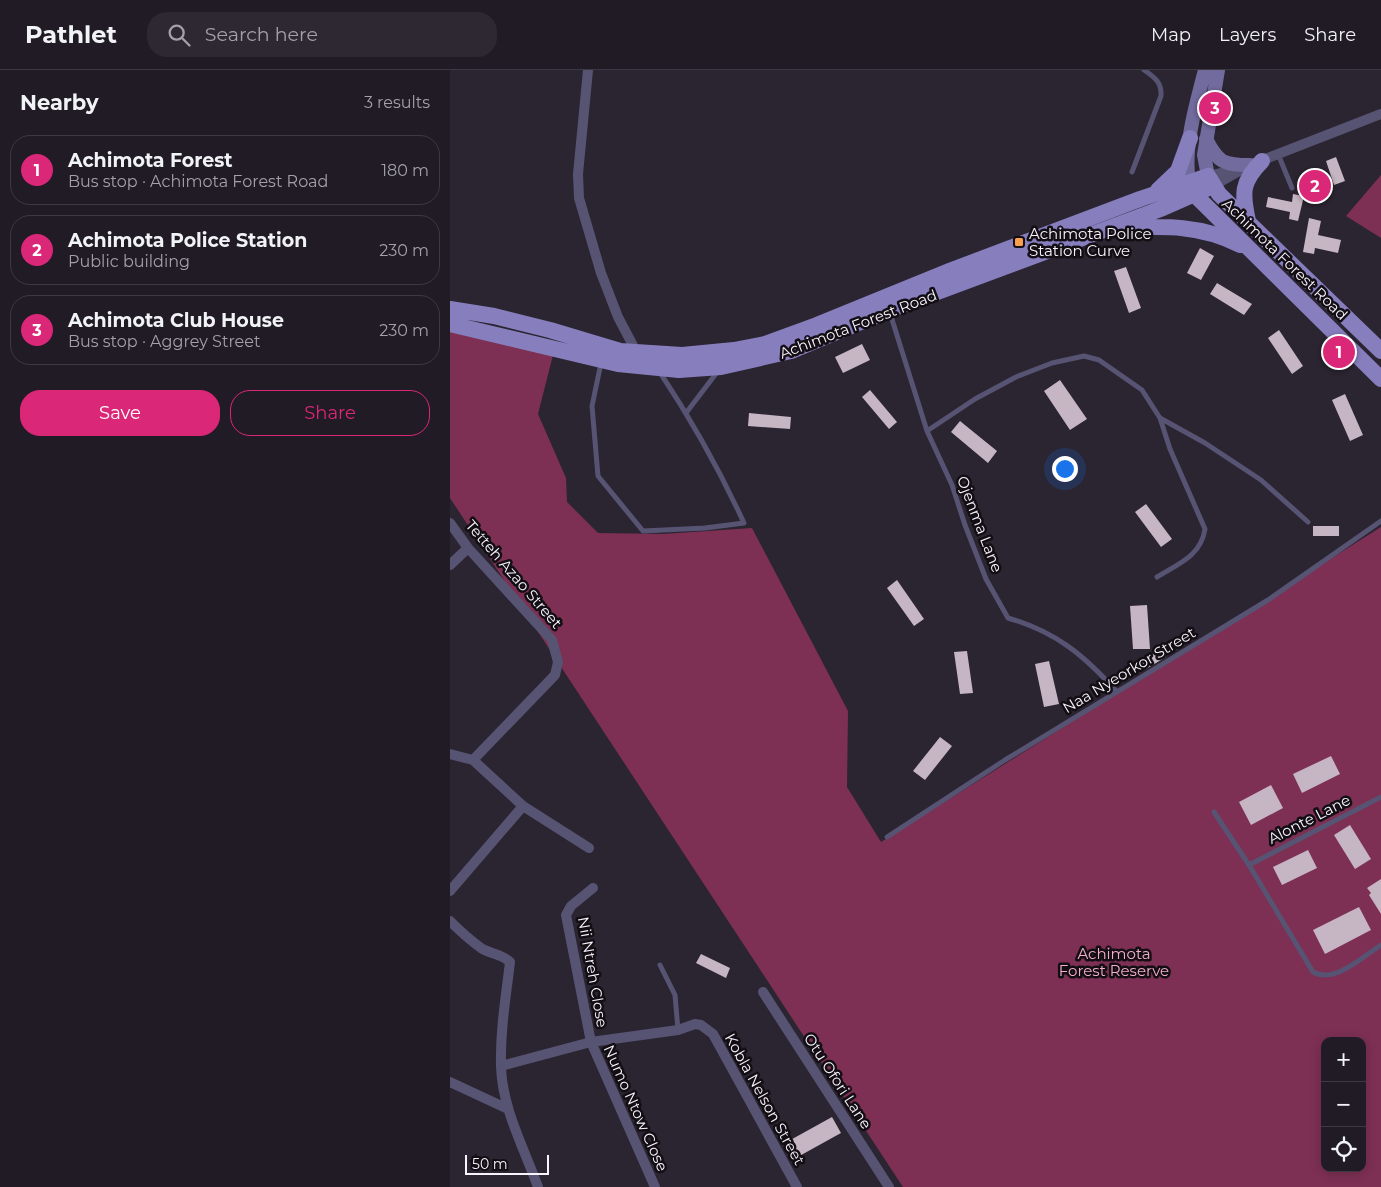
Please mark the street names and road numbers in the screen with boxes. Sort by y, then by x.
street label: Achimota Forest Road [1218,194,1352,324]
street label: Achimota Forest Road [777,285,939,363]
street label: Ojenma Lane [953,473,1007,575]
street label: Tetteh Azao Street [462,516,566,632]
street label: Naa Nyeorkor Street [1059,623,1199,717]
street label: Alonte Lane [1265,790,1353,848]
street label: Nii Ntreh Close [574,915,612,1029]
street label: Kobla Nelson Street [721,1030,809,1168]
street label: Otu Ofori Lane [800,1030,876,1132]
street label: Numo Ntow Close [600,1042,672,1174]

